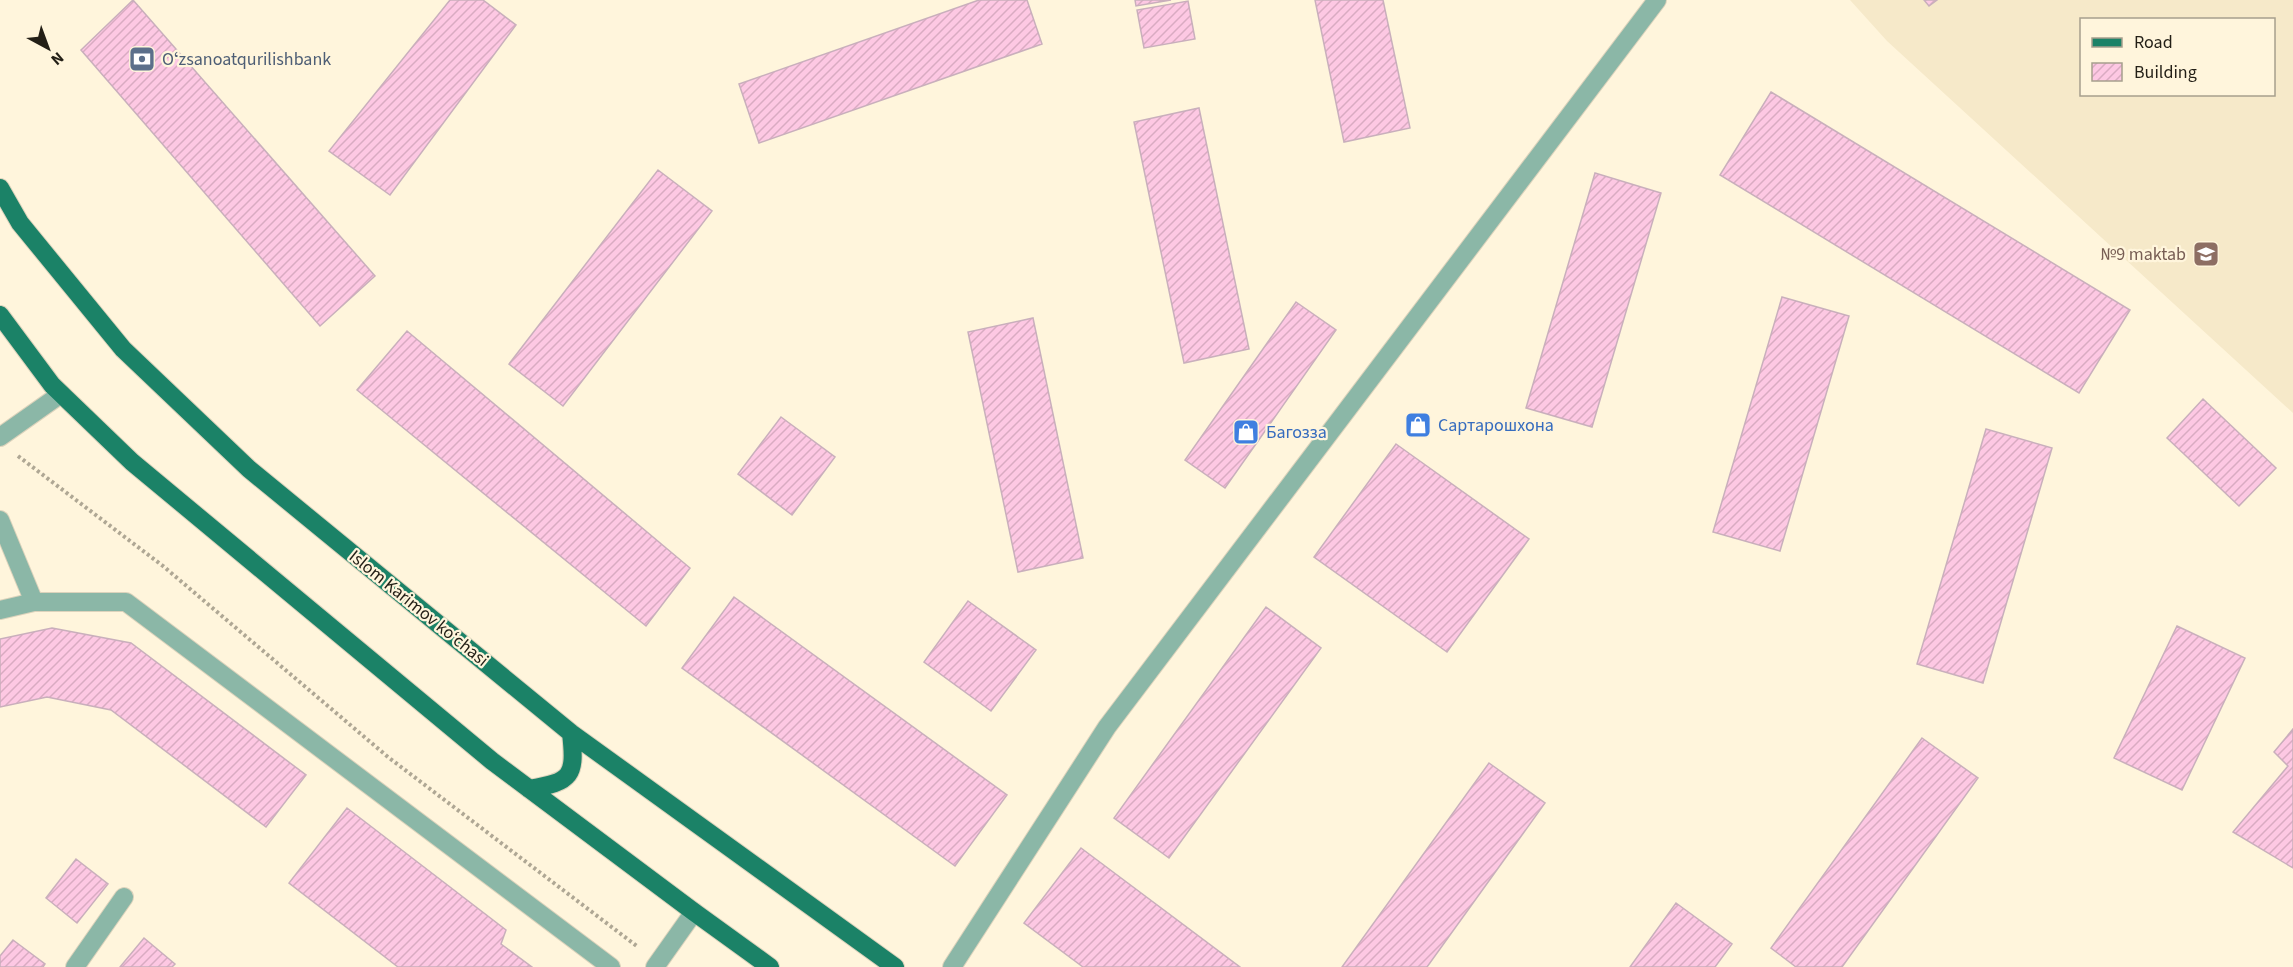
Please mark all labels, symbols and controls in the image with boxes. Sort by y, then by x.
north arrow [18,18,78,78]
legend [2080,18,2275,96]
text: Road [2134,30,2173,55]
bank icon: Oʻzsanoatqurilishbank [127,44,157,74]
text: N [46,47,68,70]
place label: Oʻzsanoatqurilishbank [162,47,331,72]
text: Building [2134,60,2197,85]
school or university icon: №9 maktab [2191,239,2221,269]
place label: №9 maktab [2100,242,2186,267]
shop icon: Сартарошхона [1403,410,1433,440]
place label: Сартарошхона [1438,413,1554,438]
shop icon: Багозза [1231,417,1261,447]
place label: Багозза [1266,420,1327,445]
street label: Islom Karimov ko‘chasi [344,544,494,673]

